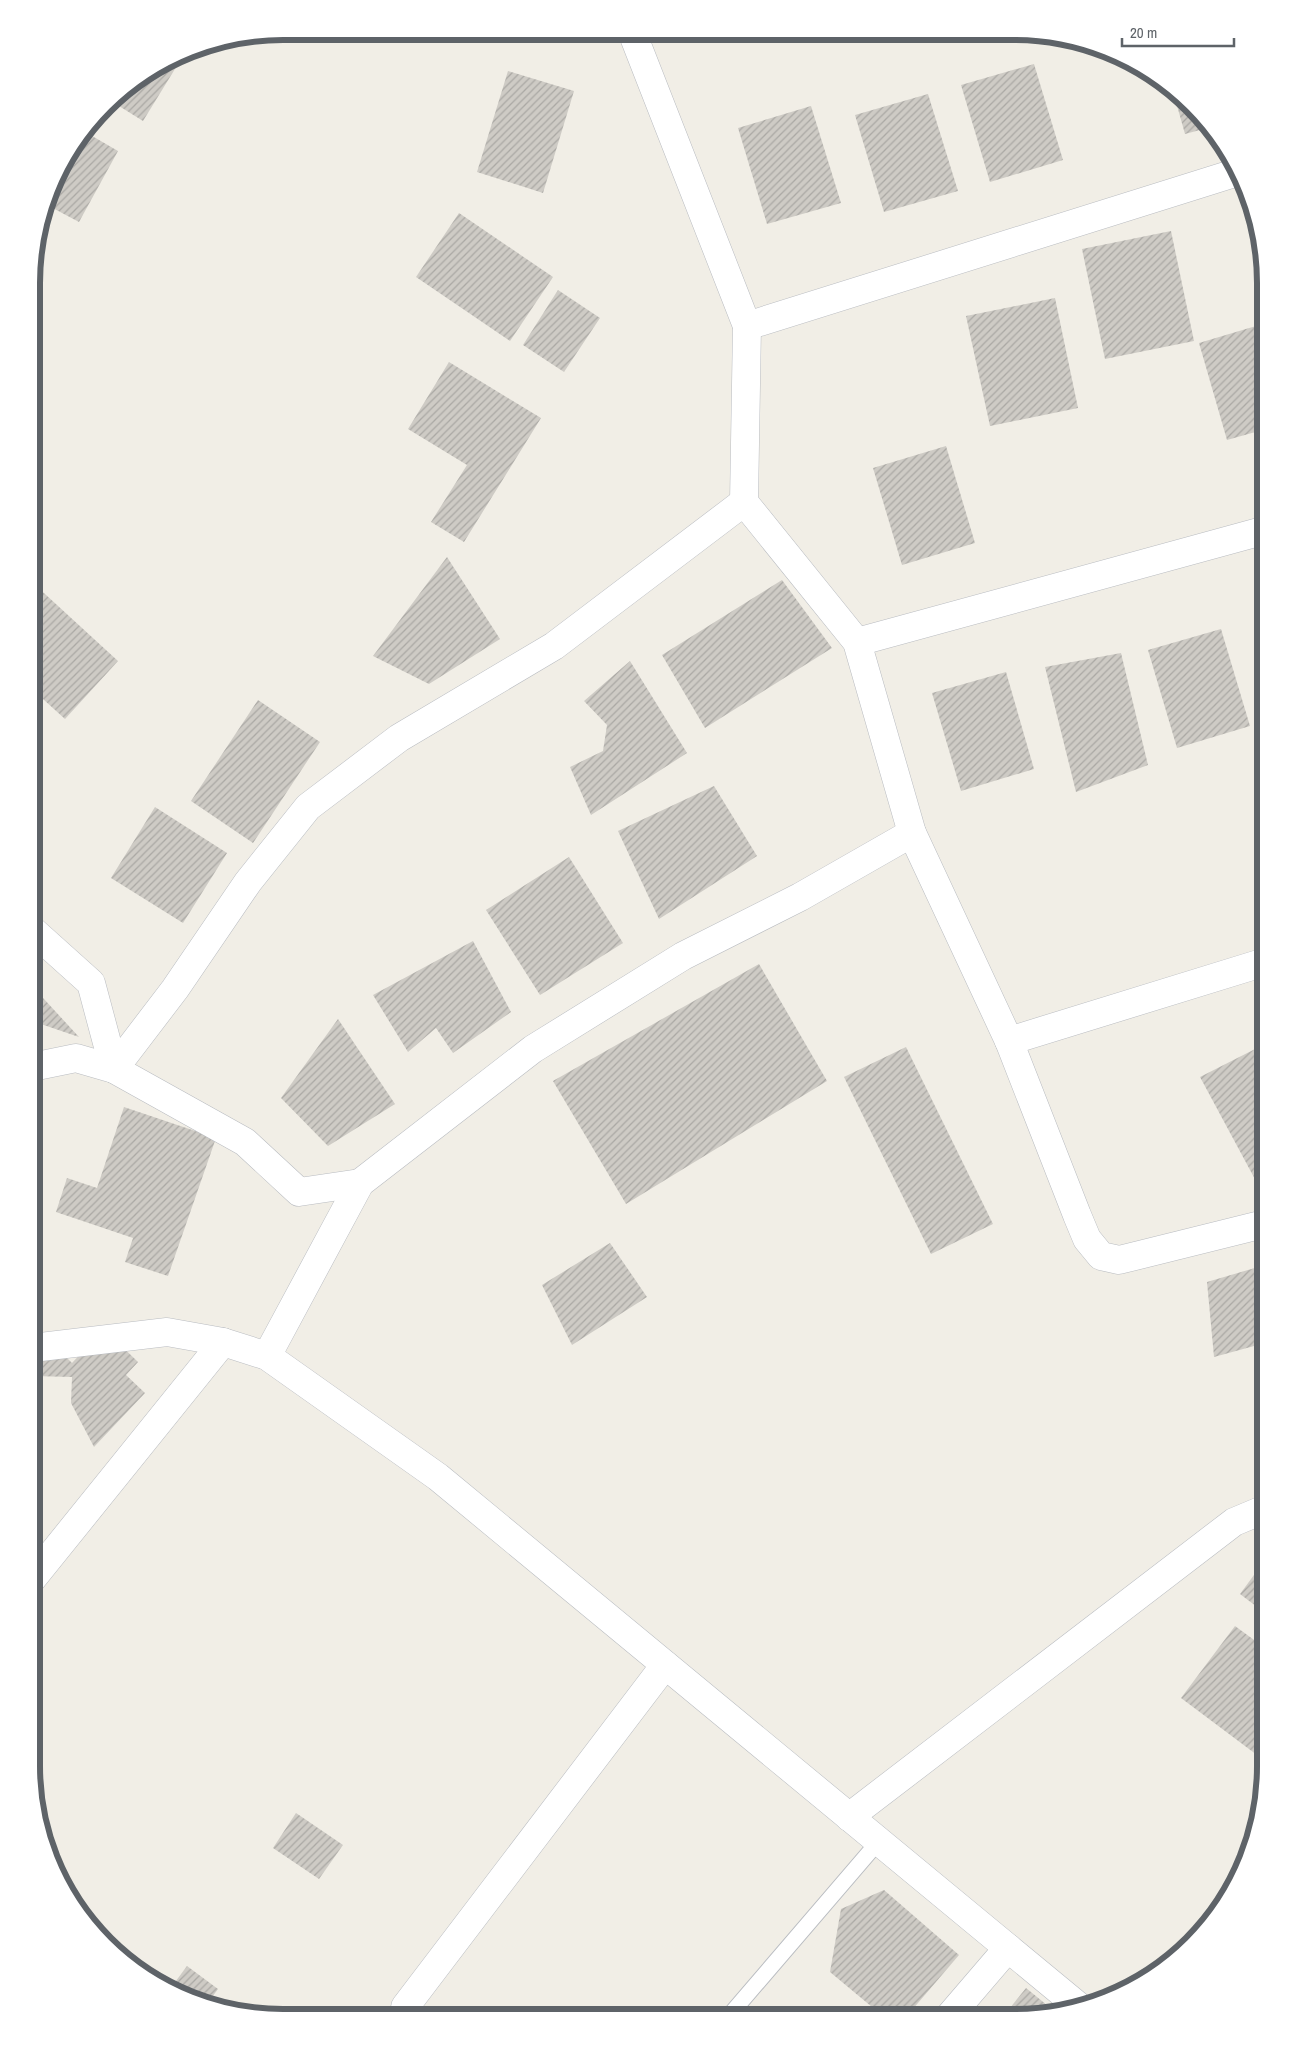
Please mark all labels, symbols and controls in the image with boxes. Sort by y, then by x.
scale bar [1122,15,1234,47]
text: 20 m [1130,22,1157,43]

